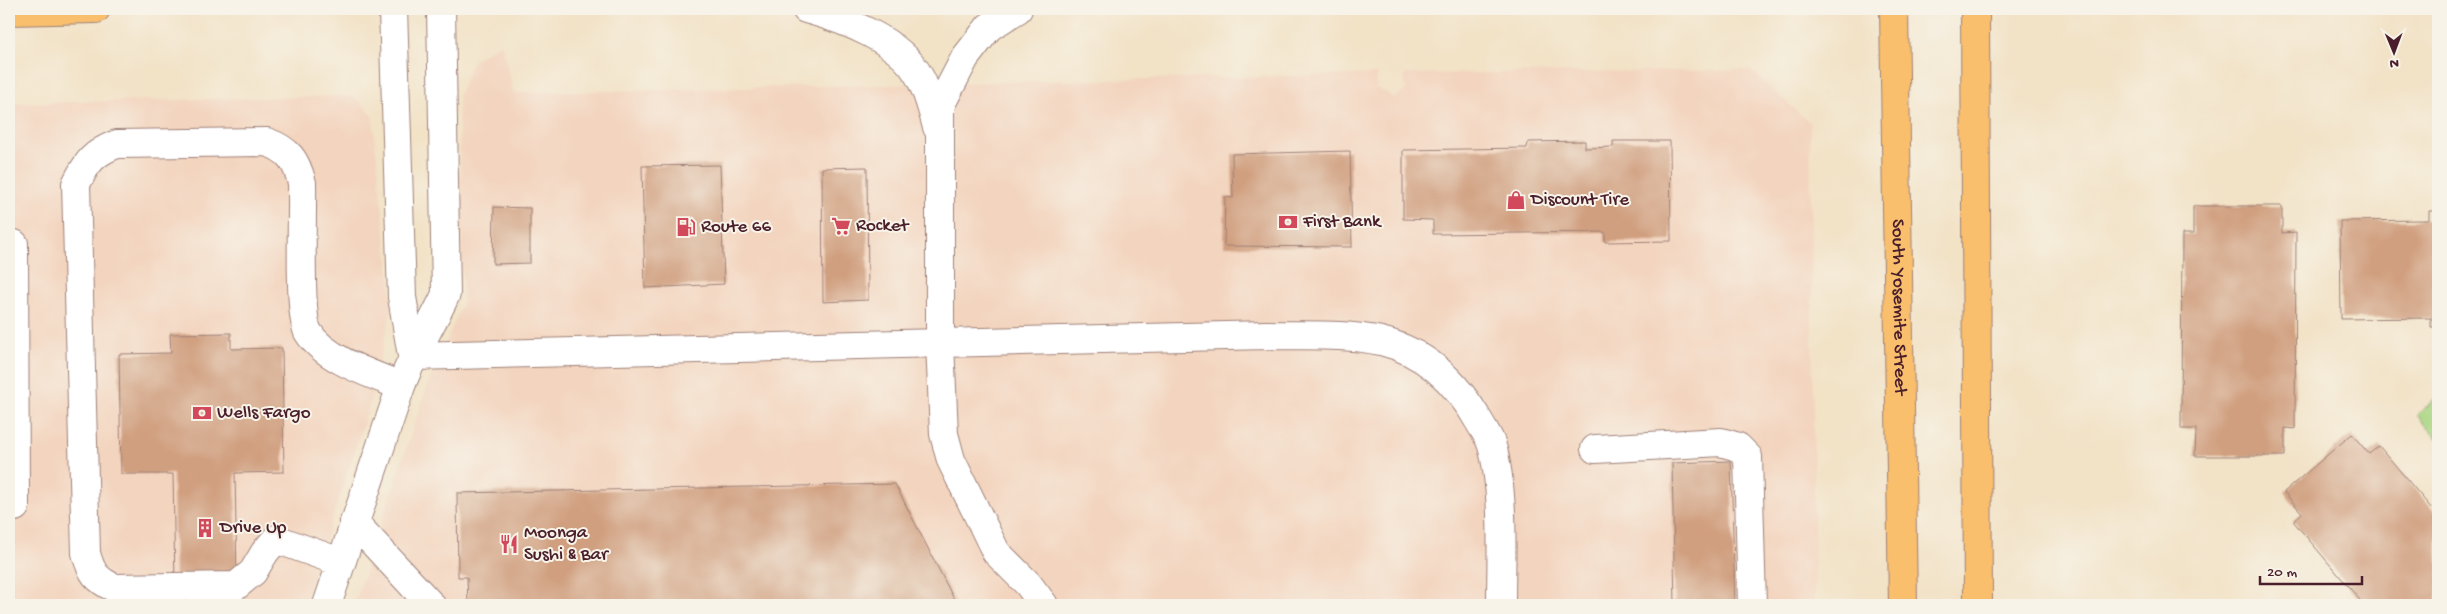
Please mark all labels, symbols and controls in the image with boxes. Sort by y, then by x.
north arrow [2370,28,2420,78]
text: N [2389,54,2399,71]
shop icon: Discount Tire [1505,189,1527,211]
place label: Discount Tire [1529,189,1629,212]
bank icon: First Bank [1277,211,1299,233]
place label: First Bank [1302,211,1382,234]
supermarket icon: Rocket [830,215,852,237]
place label: Rocket [856,215,911,238]
fuel station icon: Route 66 [675,216,697,238]
place label: Route 66 [701,216,771,239]
street label: South Yosemite Street [1886,219,1911,397]
bank icon: Wells Fargo [191,402,213,424]
place label: Wells Fargo [217,402,311,425]
building icon: Drive Up [194,517,216,539]
place label: Drive Up [218,517,287,540]
place label: Moonga Sushi & Bar [524,522,610,567]
restaurant icon: Moonga Sushi & Bar [498,533,520,555]
scale bar [2260,554,2362,586]
text: 20 m [2267,564,2297,582]

